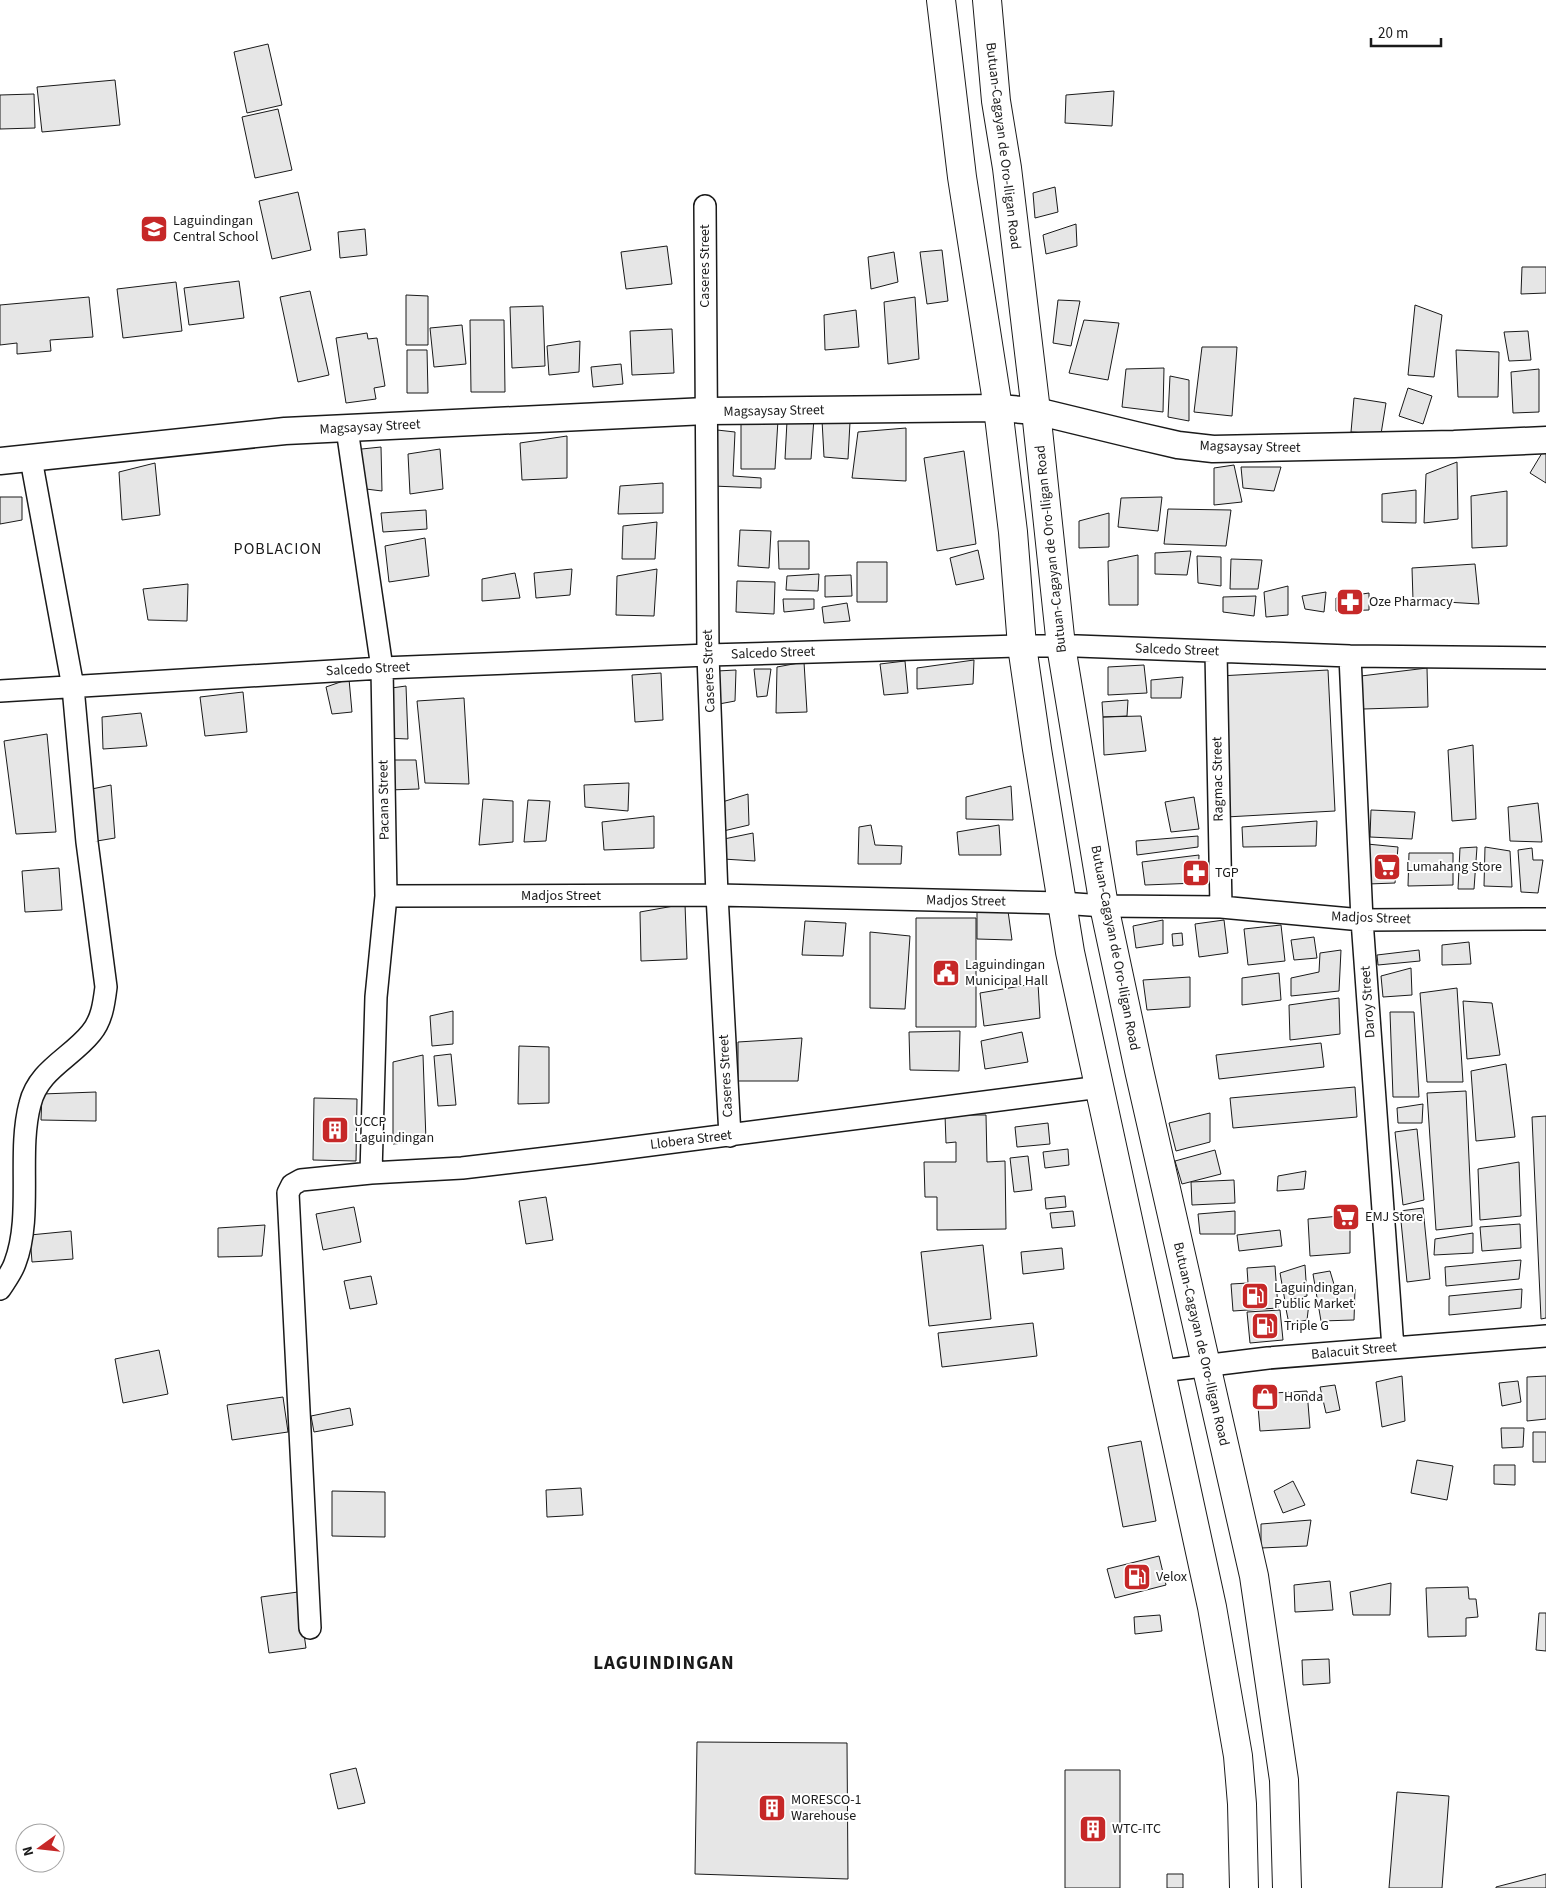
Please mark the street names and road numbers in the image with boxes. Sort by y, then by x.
street label: Butuan-Cagayan de Oro-Iligan Road [980,41,1026,251]
street label: Caseres Street [695,224,715,308]
street label: Magsaysay Street [723,400,825,422]
street label: Magsaysay Street [319,414,421,440]
street label: Magsaysay Street [1199,436,1301,458]
street label: Butuan-Cagayan de Oro-Iligan Road [1030,444,1072,654]
street label: Caseres Street [698,629,720,713]
street label: Salcedo Street [1134,639,1220,661]
street label: Salcedo Street [730,642,816,664]
street label: Salcedo Street [325,657,411,681]
street label: Ragmac Street [1207,736,1229,822]
street label: Pacana Street [373,759,395,840]
street label: Butuan-Cagayan de Oro-Iligan Road [1085,844,1145,1052]
street label: Madjos Street [521,886,601,906]
street label: Madjos Street [926,890,1006,912]
street label: Madjos Street [1331,907,1411,929]
street label: Daroy Street [1355,965,1380,1039]
street label: Caseres Street [714,1034,738,1118]
street label: Llobera Street [649,1125,733,1155]
street label: Butuan-Cagayan de Oro-Iligan Road [1168,1240,1234,1448]
street label: Balacuit Street [1310,1337,1398,1365]

